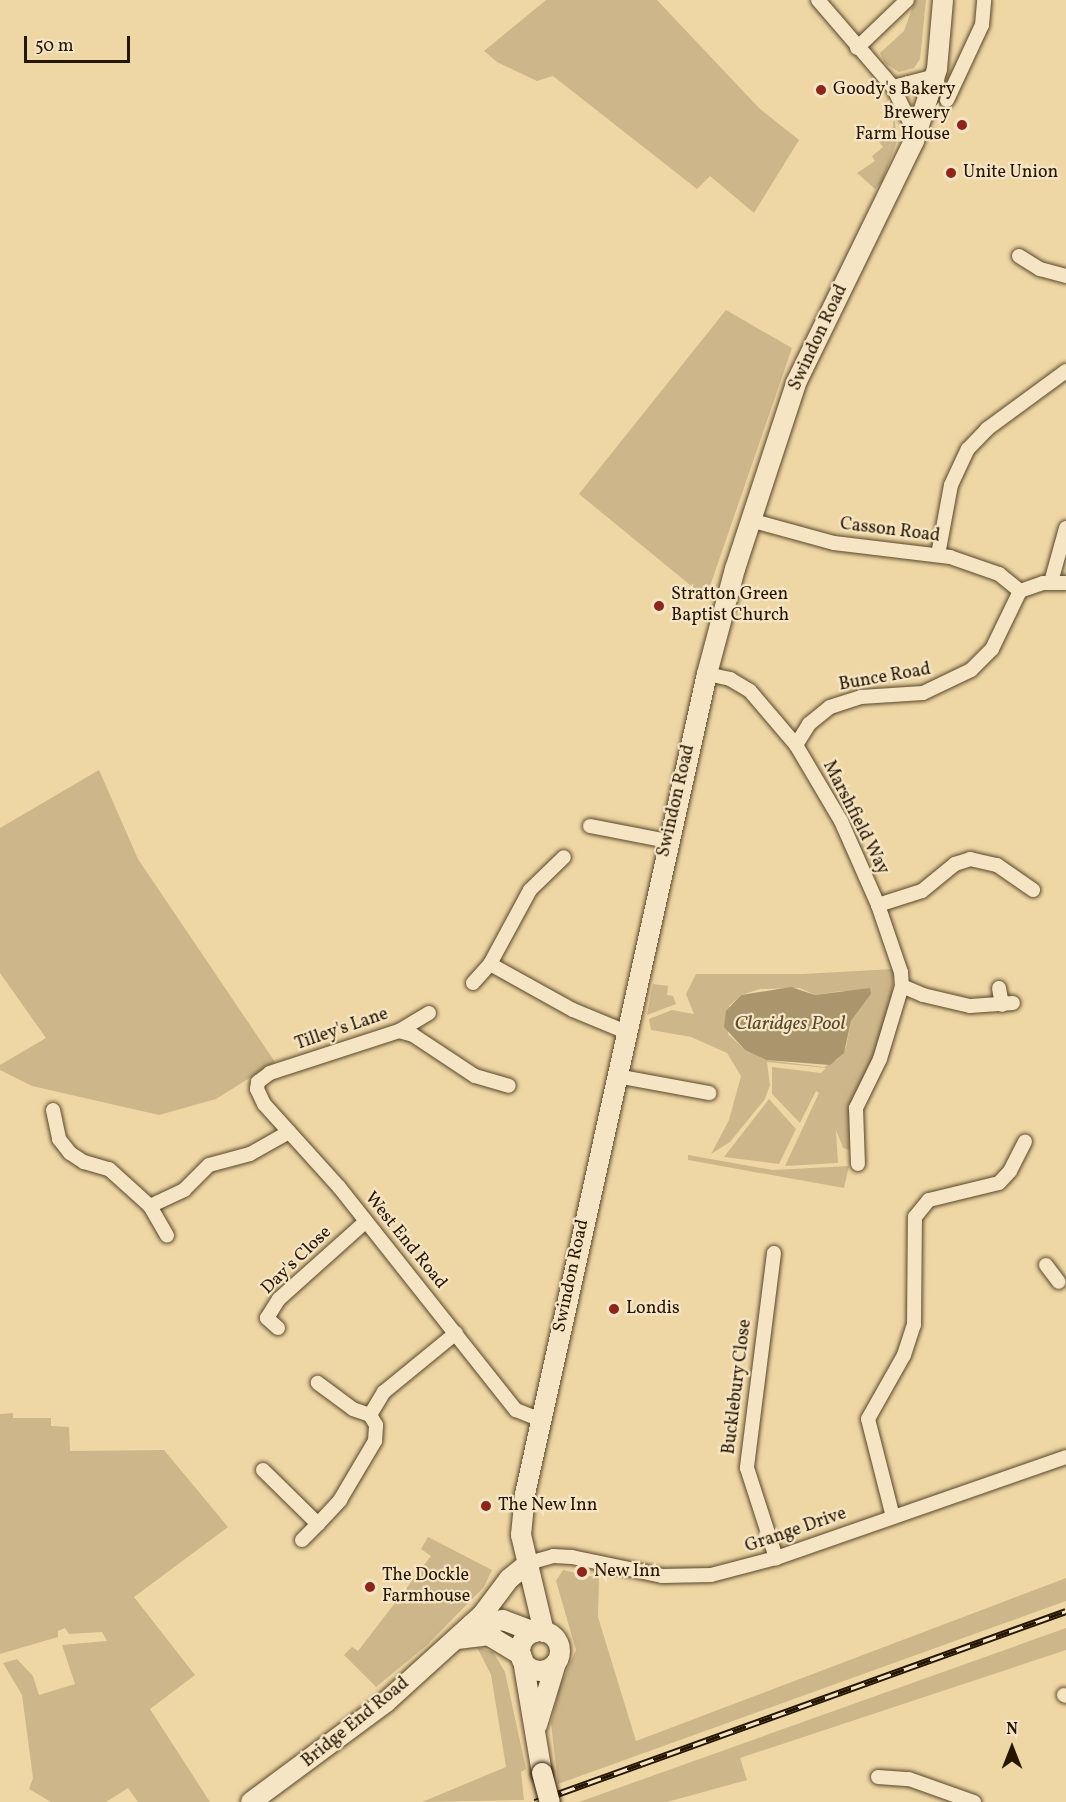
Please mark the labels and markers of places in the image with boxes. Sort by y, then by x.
place label: Goody's Bakery [833,79,956,101]
marker: Goody's Bakery [814,83,828,97]
place label: Brewery Farm House [855,104,950,146]
marker: Brewery Farm House [955,118,969,132]
place label: Unite Union [963,162,1058,184]
marker: Unite Union [944,166,958,180]
place label: Stratton Green Baptist Church [671,585,789,628]
marker: Stratton Green Baptist Church [652,599,666,613]
place label: Londis [626,1298,680,1320]
marker: Londis [607,1302,621,1316]
place label: The New Inn [498,1495,598,1517]
marker: The New Inn [479,1499,493,1513]
place label: New Inn [594,1561,661,1583]
marker: New Inn [575,1565,589,1579]
place label: The Dockle Farmhouse [382,1566,470,1608]
marker: The Dockle Farmhouse [363,1580,377,1594]

